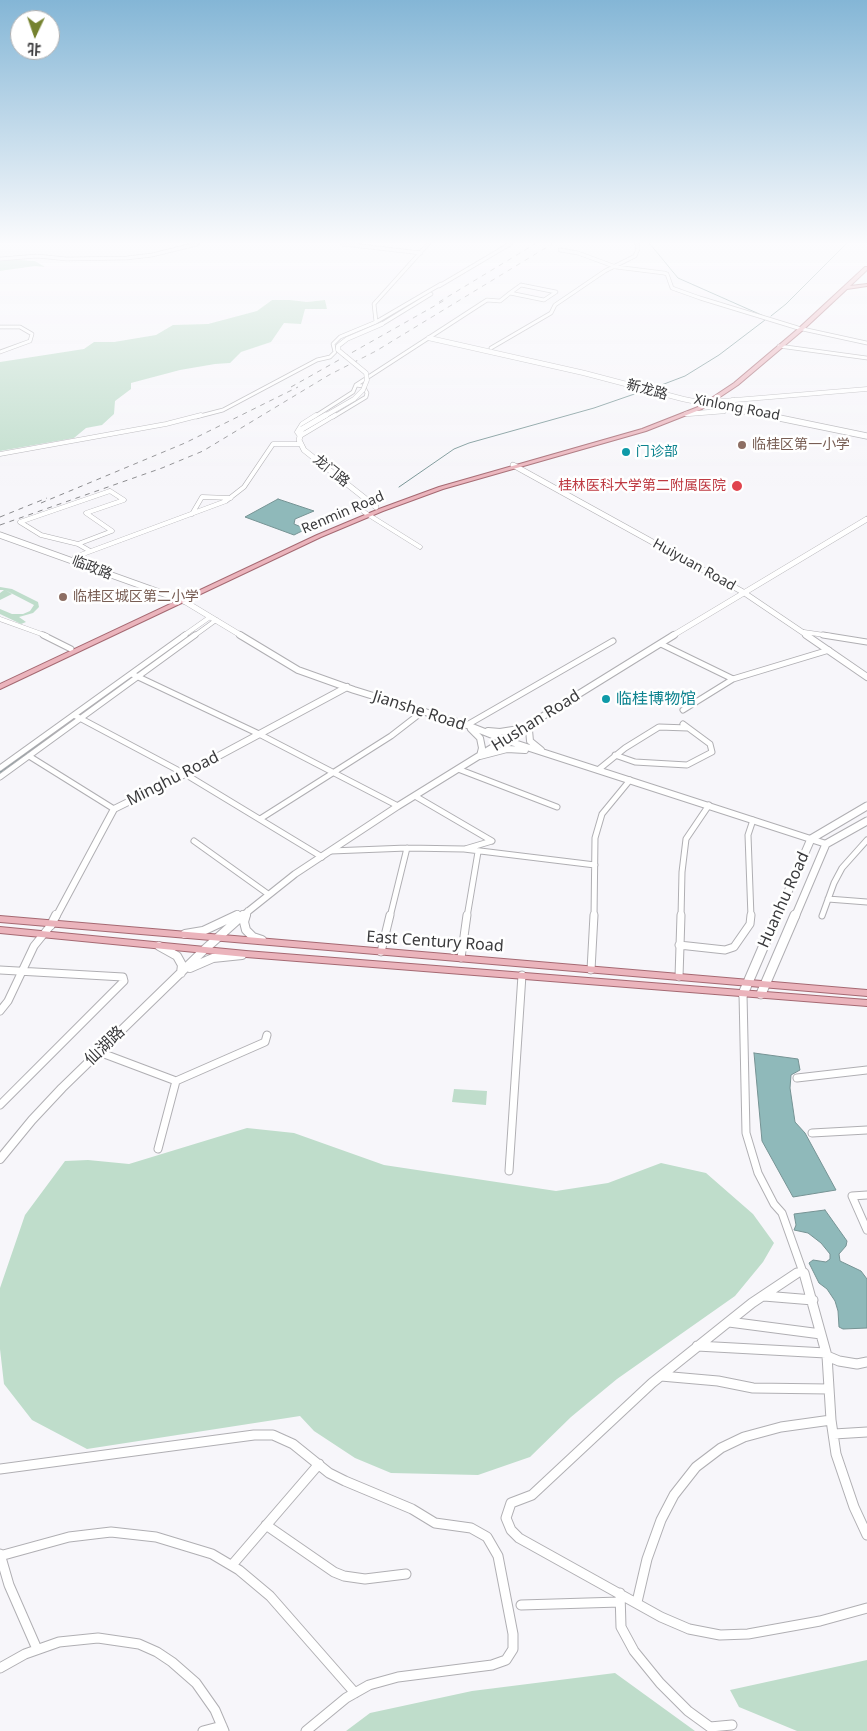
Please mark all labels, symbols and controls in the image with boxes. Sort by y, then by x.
north arrow [10,10,60,60]
text: 北 [27,40,42,59]
street label: 新龙路 [625,376,669,404]
street label: Xinlong Road [693,391,781,425]
place label: 临桂区第一小学 [752,437,850,453]
marker: 临桂区第一小学 [736,439,748,451]
place label: 门诊部 [636,444,678,460]
marker: 门诊部 [620,446,632,458]
street label: 龙门路 [309,451,353,491]
place label: 桂林医科大学第二附属医院 [558,478,726,494]
marker: 桂林医科大学第二附属医院 [730,479,744,493]
street label: Renmin Road [299,488,387,538]
street label: Huiyuan Road [650,535,738,595]
street label: 临政路 [69,553,115,583]
place label: 临桂区城区第二小学 [73,589,199,605]
marker: 临桂区城区第二小学 [57,591,69,603]
street label: Hushan Road [488,686,584,756]
street label: Jianshe Road [370,687,468,735]
place label: 临桂博物馆 [616,689,696,709]
marker: 临桂博物馆 [600,693,612,705]
street label: Minghu Road [124,748,222,810]
street label: Huanhu Road [754,849,814,951]
street label: East Century Road [366,928,504,956]
street label: 仙湖路 [81,1022,129,1070]

